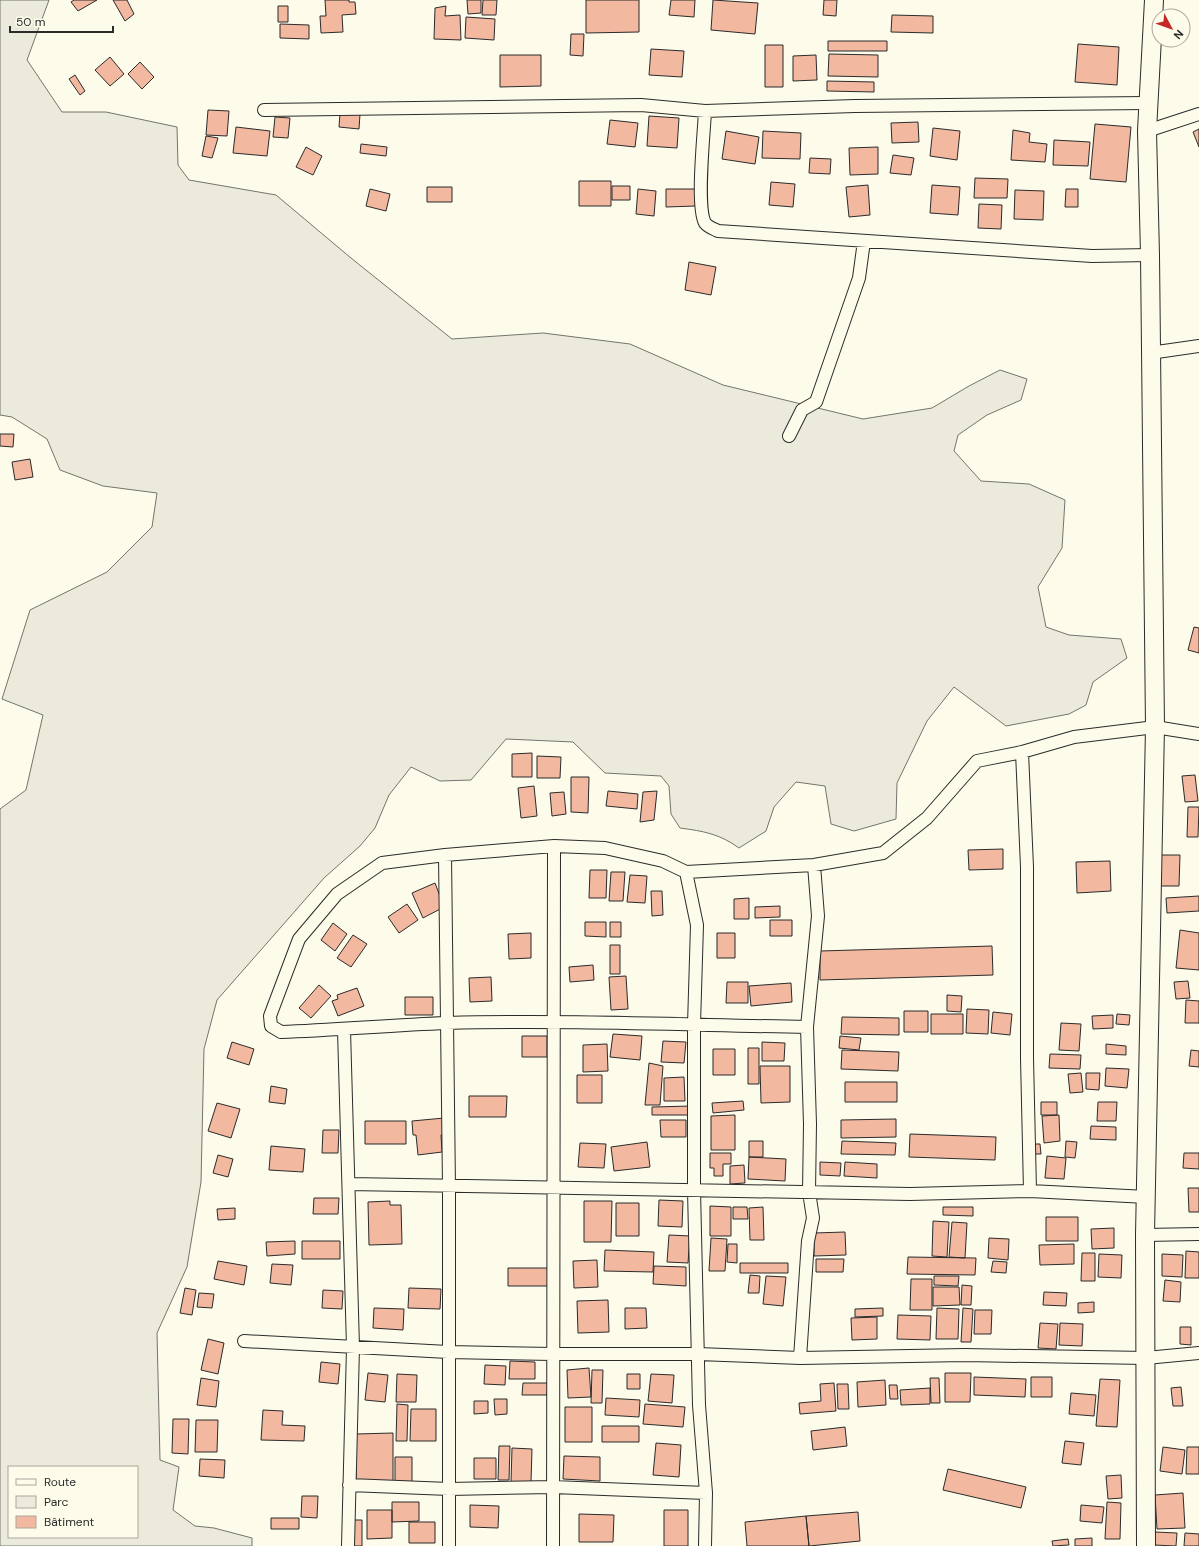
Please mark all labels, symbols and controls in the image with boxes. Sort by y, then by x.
scale bar [10,8,113,34]
north arrow [1151,8,1191,48]
text: 50 m [16,14,45,30]
text: N [1171,27,1186,42]
legend [8,1466,138,1538]
text: Route [44,1474,76,1490]
text: Parc [44,1494,68,1510]
text: Bâtiment [44,1514,95,1530]

